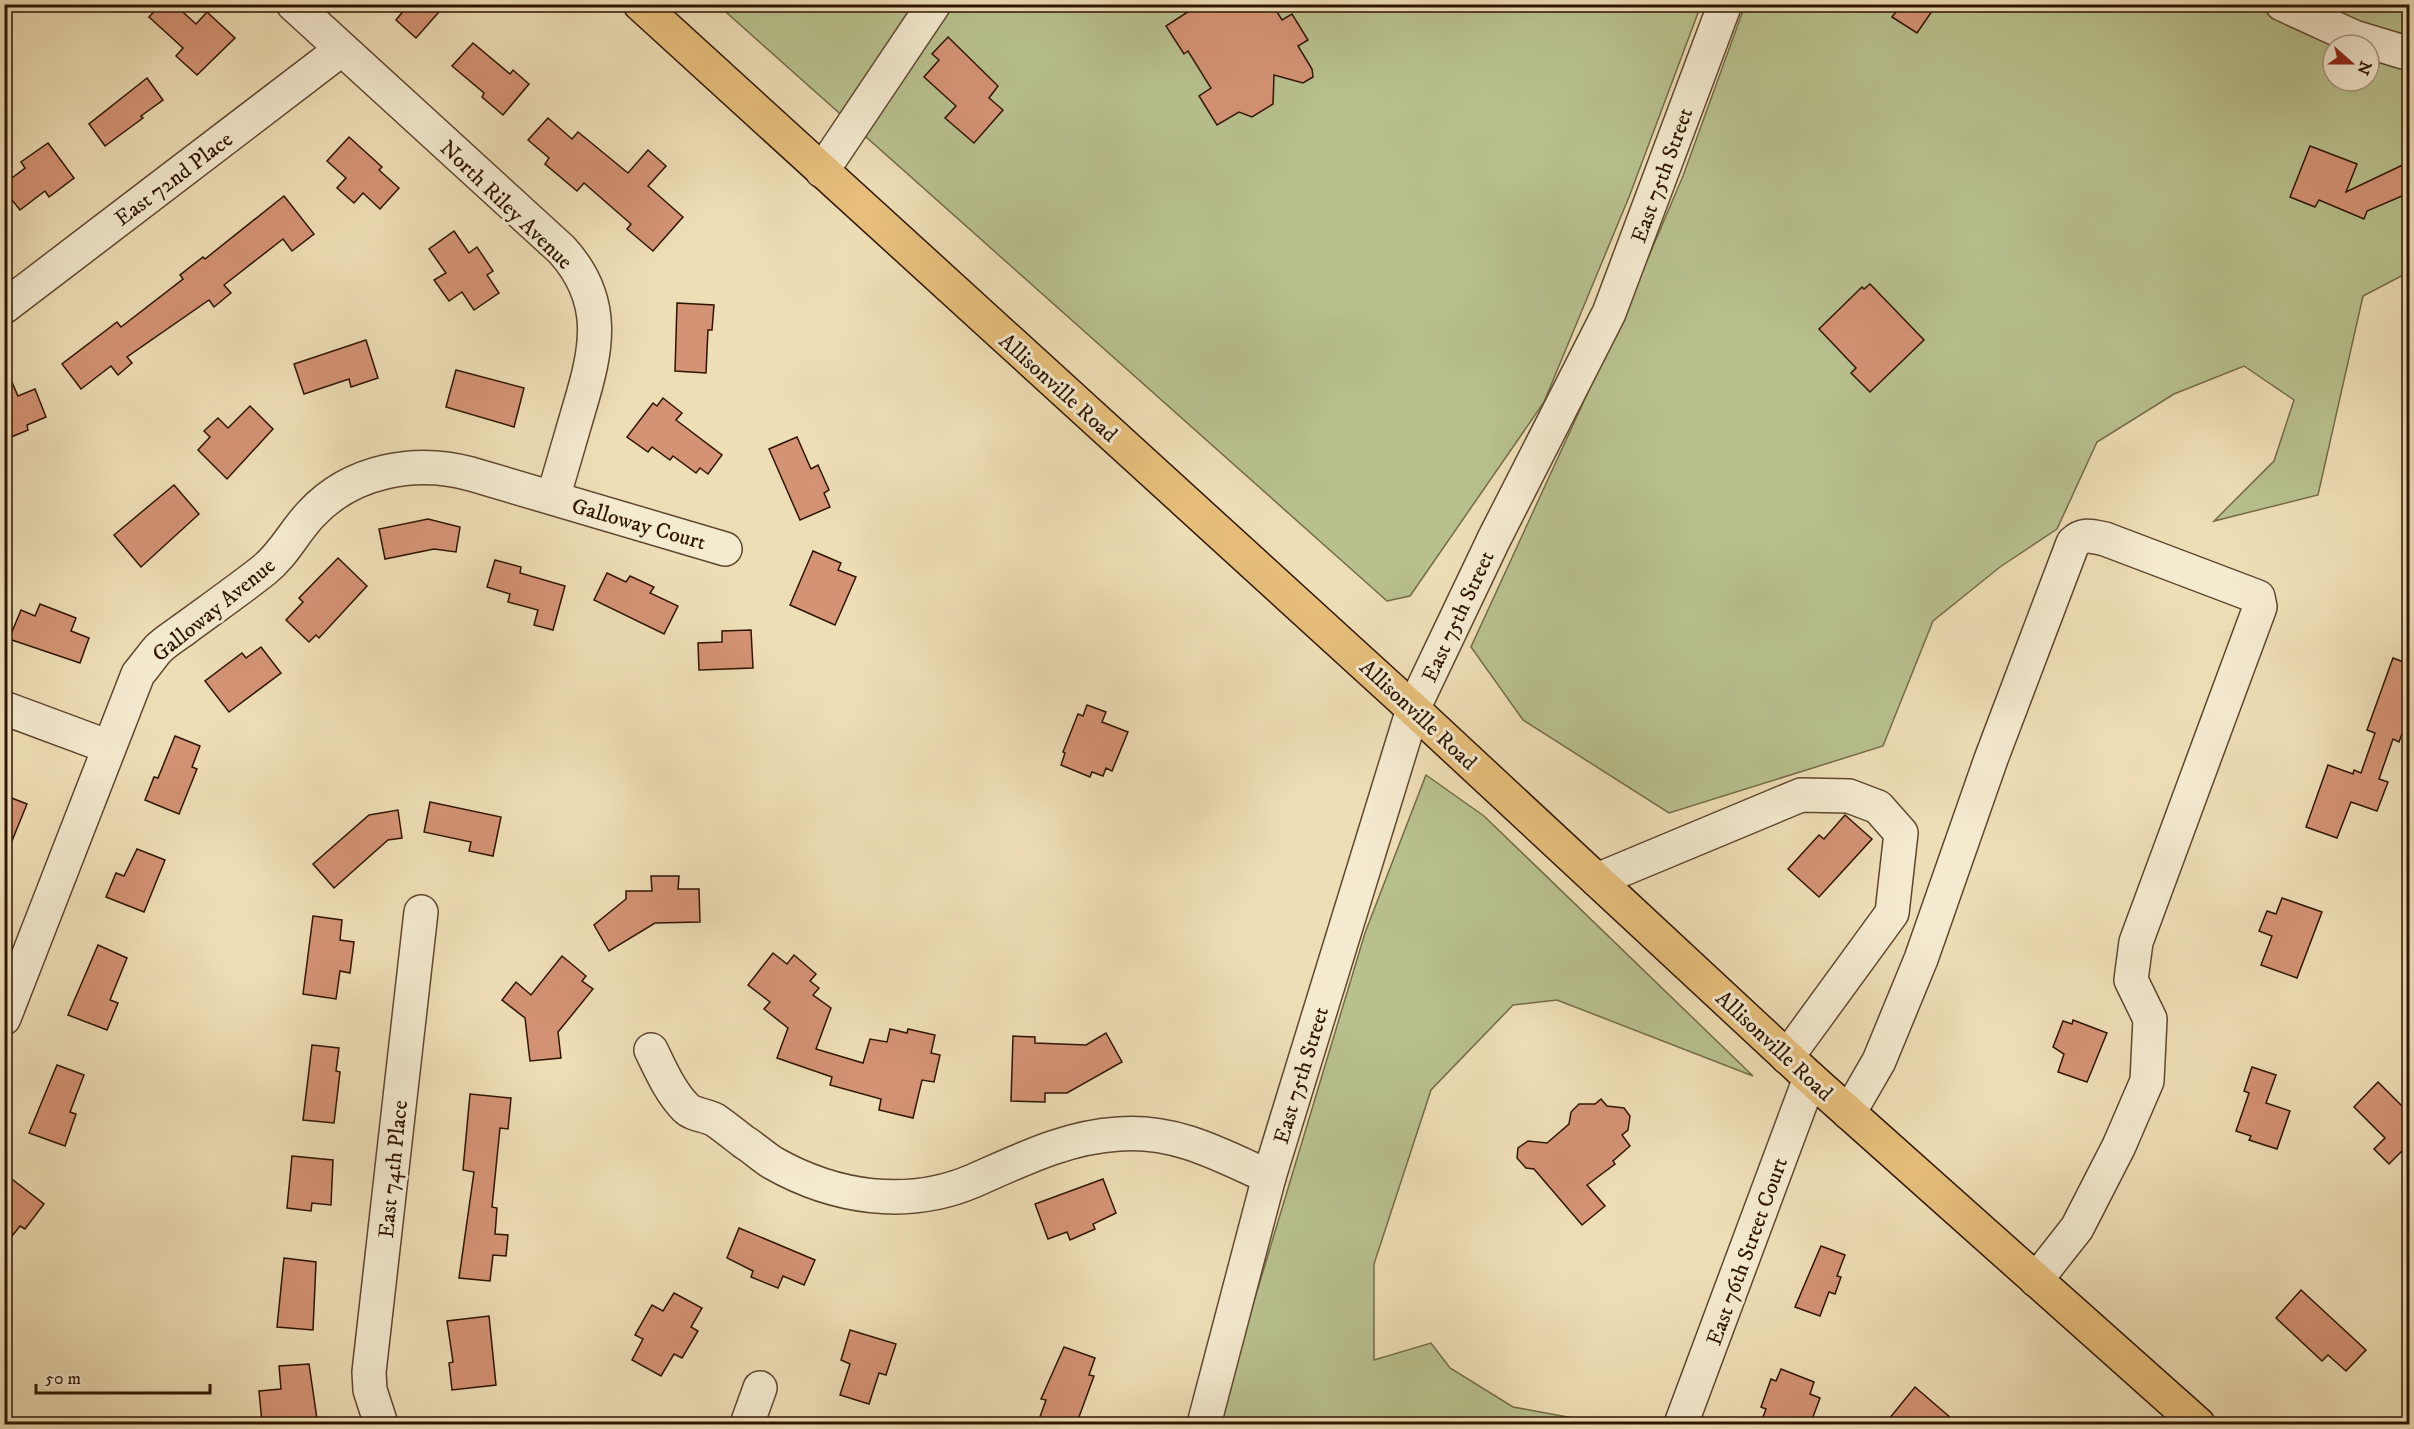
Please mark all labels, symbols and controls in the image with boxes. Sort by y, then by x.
north arrow [2321,33,2381,93]
text: N [2352,58,2376,78]
street label: East 75th Street [1625,104,1699,247]
street label: East 72nd Place [110,126,238,232]
street label: North Riley Avenue [434,135,578,275]
street label: Allisonville Road [993,328,1123,448]
street label: Galloway Court [568,492,709,556]
street label: East 75th Street [1416,547,1501,687]
street label: Galloway Avenue [147,552,281,668]
street label: Allisonville Road [1354,654,1482,776]
street label: Allisonville Road [1710,985,1838,1107]
street label: East 75th Street [1268,1004,1335,1147]
street label: East 74th Place [373,1099,414,1239]
street label: East 76th Street Court [1701,1154,1794,1349]
scale bar [36,1357,210,1395]
text: 50 m [45,1368,81,1390]

